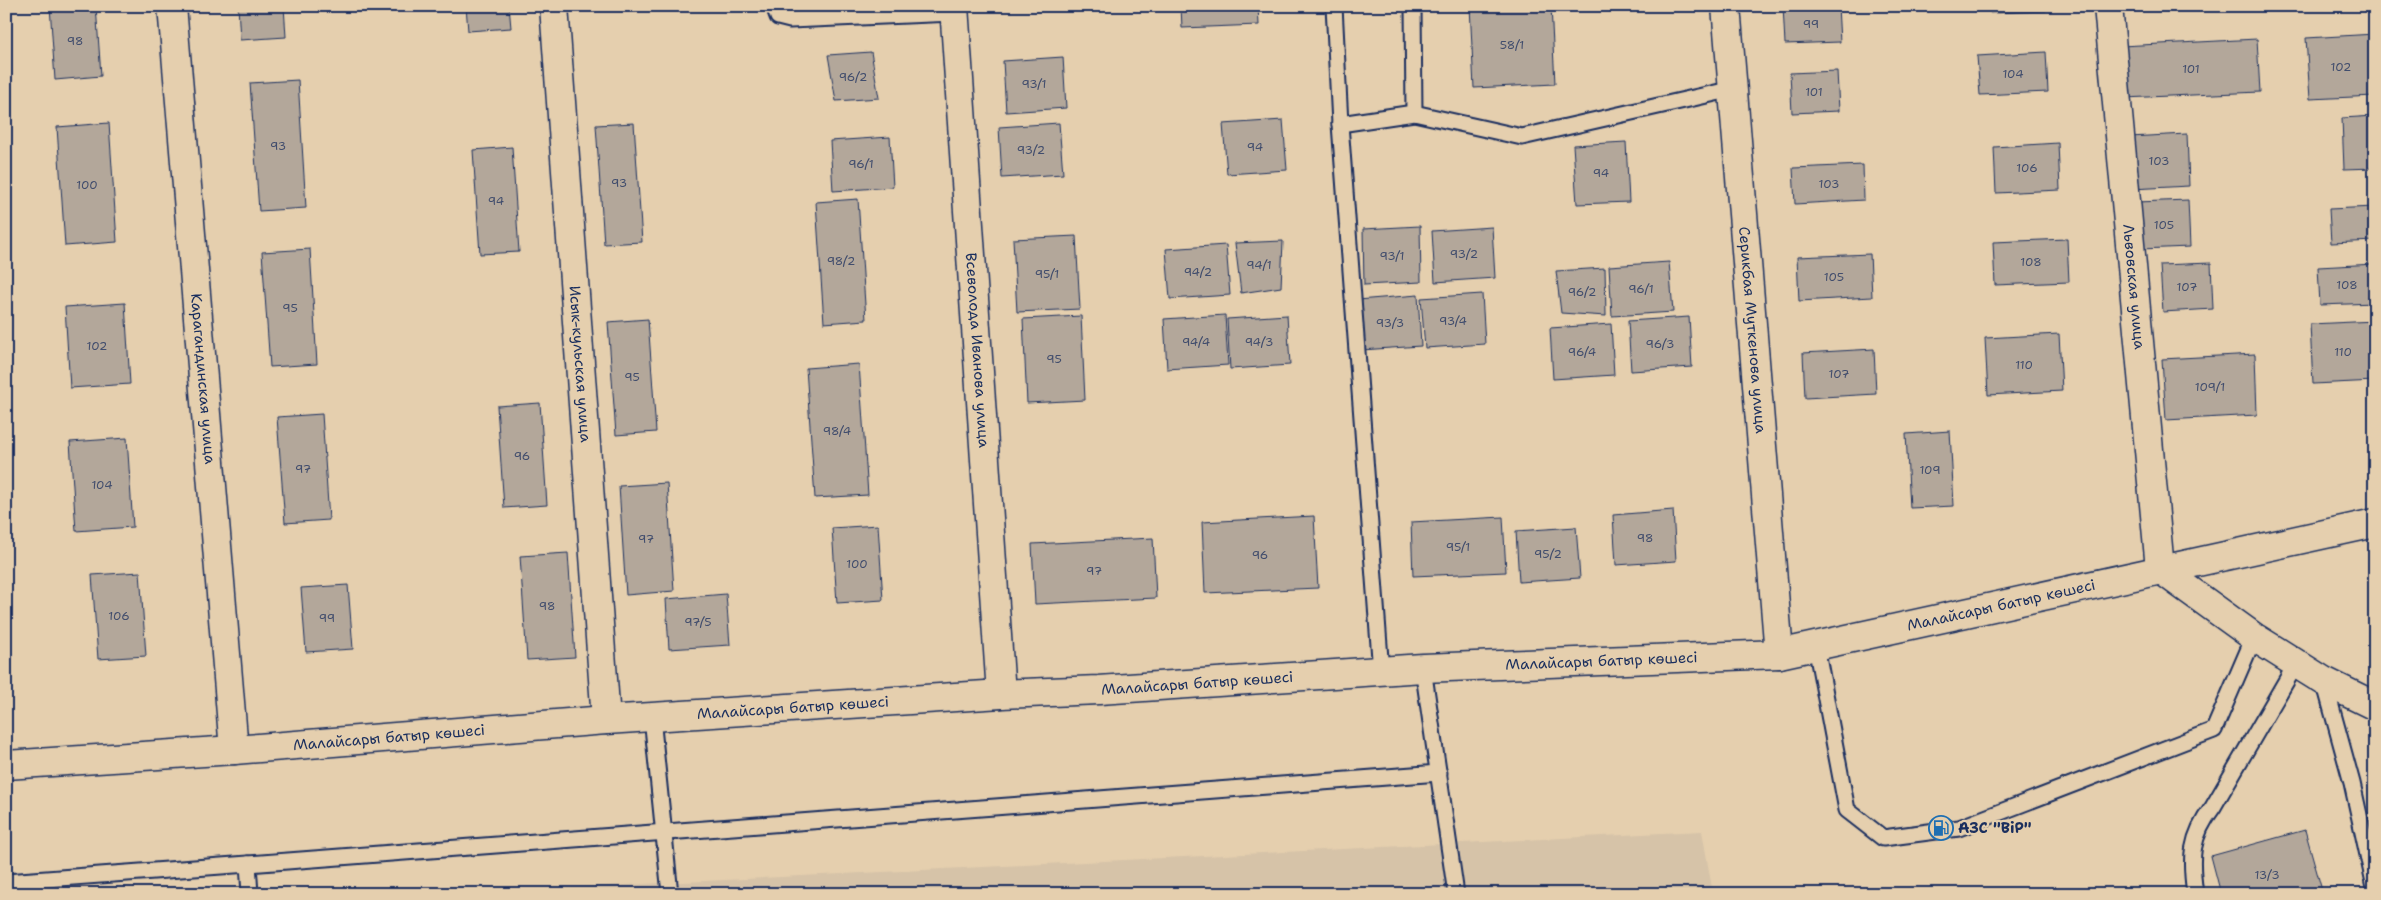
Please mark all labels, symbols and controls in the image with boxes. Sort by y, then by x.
house number: 99 [1803,16,1819,32]
house number: 98 [67,33,83,49]
house number: 58/1 [1500,37,1524,53]
house number: 102 [2331,59,2351,75]
house number: 101 [2182,61,2200,77]
house number: 104 [2002,66,2024,82]
house number: 96/2 [839,69,867,85]
house number: 93/1 [1021,76,1047,92]
house number: 101 [1805,84,1823,100]
house number: 93 [270,138,286,154]
house number: 94 [1247,139,1263,155]
house number: 93/2 [1017,142,1045,158]
house number: 103 [2149,153,2169,169]
house number: 96/1 [848,156,874,172]
house number: 106 [2016,160,2038,176]
house number: 94 [1593,165,1609,181]
house number: 93 [611,175,627,191]
house number: 103 [1819,176,1839,192]
house number: 100 [76,177,98,193]
house number: 94 [488,193,504,209]
house number: 105 [2154,217,2174,233]
street label: Львовская улица [2118,223,2150,351]
street label: Серикбая Муткенова улица [1734,226,1771,435]
house number: 93/2 [1450,246,1478,262]
house number: 93/1 [1379,248,1405,264]
street label: Всеволода Иванова улица [961,252,994,449]
house number: 98/2 [827,253,855,269]
house number: 108 [2020,254,2042,270]
house number: 94/1 [1246,257,1272,273]
house number: 94/2 [1184,264,1212,280]
house number: 95/1 [1035,266,1059,282]
house number: 105 [1824,269,1844,285]
house number: 108 [2336,277,2358,293]
house number: 107 [2177,279,2197,295]
house number: 96/1 [1628,281,1654,297]
house number: 96/2 [1568,284,1596,300]
street label: Исык-кульская улица [564,285,596,444]
street label: Карагандинская улица [186,293,220,466]
house number: 95 [282,300,298,316]
house number: 93/4 [1439,313,1467,329]
house number: 93/3 [1376,315,1404,331]
house number: 94/4 [1182,334,1210,350]
house number: 94/3 [1245,334,1273,350]
house number: 96/3 [1646,336,1674,352]
house number: 102 [87,338,107,354]
house number: 96/4 [1568,344,1596,360]
house number: 110 [2334,344,2352,360]
house number: 95 [1046,351,1062,367]
house number: 110 [2015,357,2033,373]
house number: 107 [1829,366,1849,382]
house number: 95 [624,369,640,385]
house number: 109/1 [2195,379,2225,395]
house number: 98/4 [823,423,851,439]
house number: 96 [514,448,530,464]
house number: 97 [295,461,311,477]
house number: 109 [1919,462,1941,478]
house number: 104 [91,477,113,493]
house number: 98 [1637,530,1653,546]
house number: 97 [638,531,654,547]
house number: 95/1 [1446,539,1470,555]
house number: 95/2 [1534,546,1562,562]
house number: 96 [1252,547,1268,563]
house number: 100 [846,556,868,572]
house number: 97 [1086,563,1102,579]
street label: Малайсары батыр көшесі [1905,575,2097,636]
house number: 98 [539,598,555,614]
house number: 106 [108,608,130,624]
house number: 99 [319,610,335,626]
house number: 97/5 [684,614,712,630]
street label: Малайсары батыр көшесі [1505,647,1698,675]
street label: Малайсары батыр көшесі [1100,667,1294,700]
street label: Малайсары батыр көшесі [696,691,890,724]
street label: Малайсары батыр көшесі [292,720,486,755]
fuel station icon: АЗС "BiP" [1928,815,1954,841]
place label: АЗС "BiP" [1958,818,2032,838]
house number: 13/3 [2254,867,2280,883]

